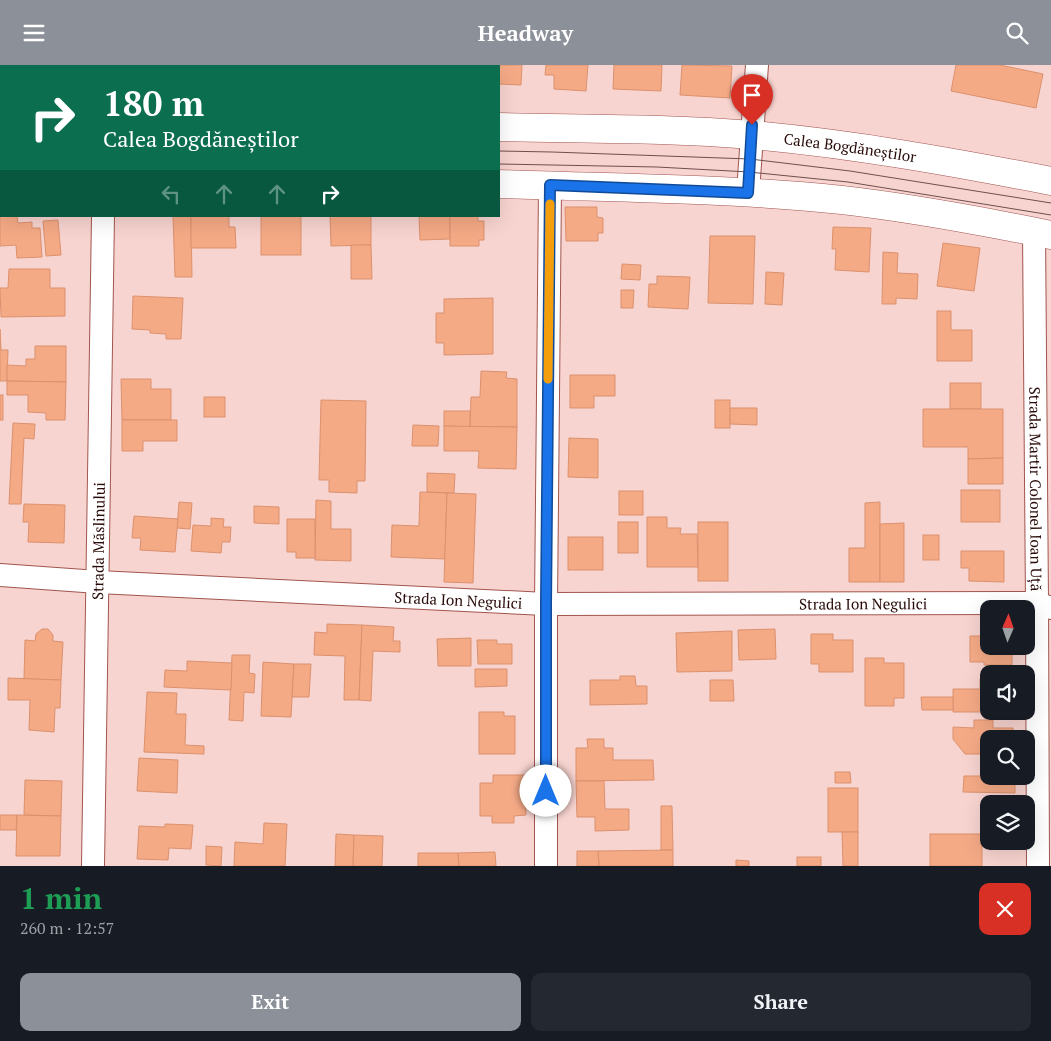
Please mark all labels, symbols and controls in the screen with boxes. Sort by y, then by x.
text: Headway [478,18,573,47]
icon: menu [20,19,48,47]
icon: search [1003,19,1031,47]
pin [731,74,773,125]
text: 180 m [103,80,204,126]
icon: arrive [738,81,766,109]
icon: right [20,85,85,150]
text: Calea Bogdăneștilor [103,124,299,153]
street label: Calea Bogdăneștilor [783,128,918,166]
icon: left [157,180,185,208]
icon: ahead [210,180,238,208]
icon: ahead [263,180,291,208]
icon: right [316,180,344,208]
street label: Strada Martir Colonel Ioan Uță [1025,387,1047,592]
street label: Strada Măslinului [87,482,109,600]
street label: Strada Ion Negulici [394,587,523,613]
street label: Strada Ion Negulici [799,593,927,613]
north arrow [980,600,1035,655]
map controls [980,600,1035,850]
button: sound [980,665,1035,720]
button: search [980,730,1035,785]
position arrow [519,764,571,816]
button: layers [980,795,1035,850]
text: 1 min [20,878,102,918]
button: close [979,883,1031,935]
text: 260 m · 12:57 [20,917,114,939]
button: Exit [20,973,521,1031]
button: Share [531,973,1031,1031]

